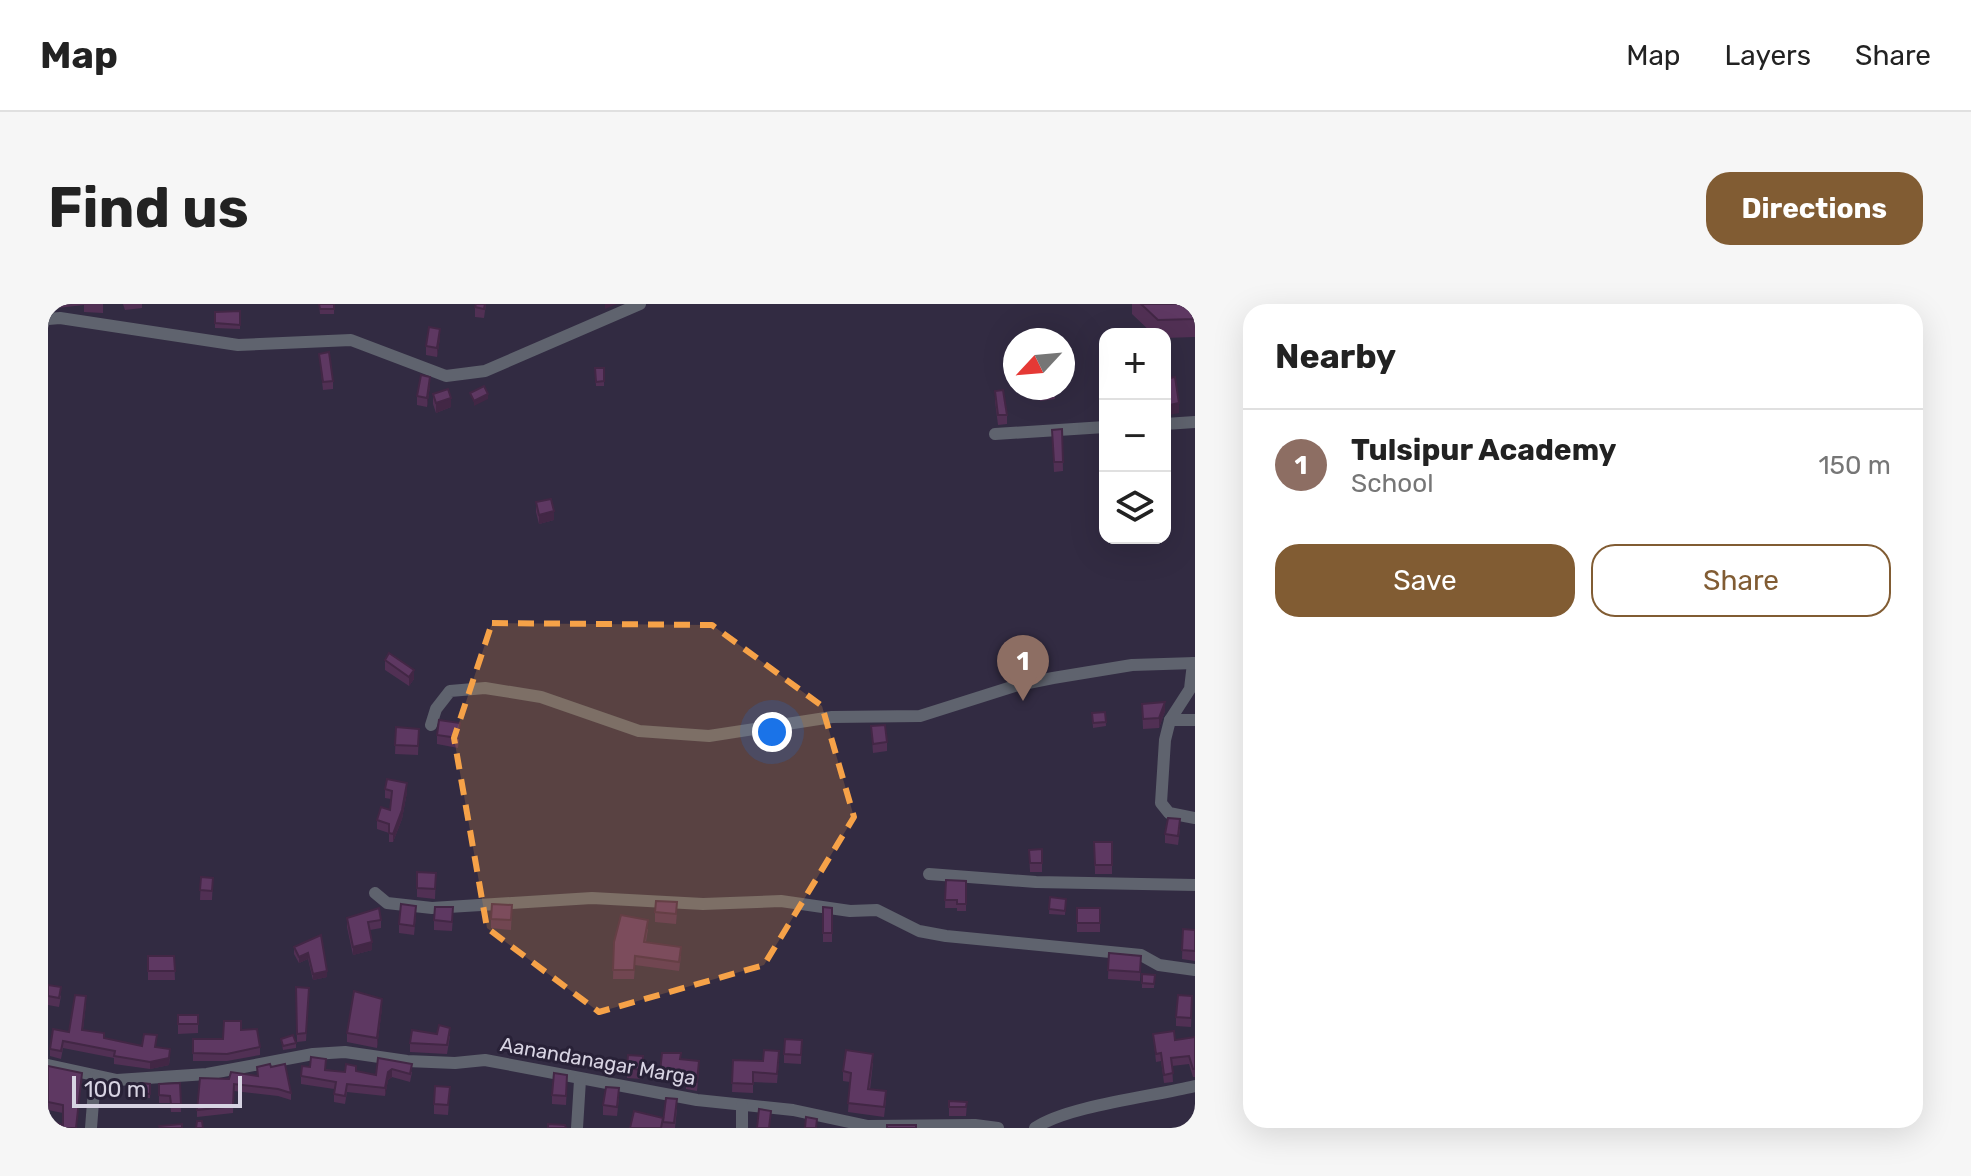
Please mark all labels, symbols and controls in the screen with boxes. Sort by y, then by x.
text: Map [40,32,118,78]
text: Map [1626,39,1681,72]
text: Layers [1725,39,1811,72]
text: Share [1855,39,1931,72]
button: Directions [1706,172,1923,245]
text: Find us [48,175,249,241]
north arrow [1003,328,1075,400]
map controls [1099,328,1171,544]
button: + [1099,328,1171,400]
text: Nearby [1275,336,1396,377]
button: − [1099,400,1171,472]
text: Tulsipur Academy [1351,432,1617,468]
text: 1 [1295,450,1307,481]
text: 150 m [1818,450,1891,481]
text: School [1351,468,1434,499]
button: layers [1099,472,1171,544]
button: Save [1275,544,1575,617]
button: Share [1591,544,1891,617]
pin: 1 [997,635,1049,701]
your location [752,712,792,752]
street label: Aanandanagar Marga [498,1032,698,1090]
scale bar [72,1072,242,1108]
text: 100 m [84,1076,146,1103]

